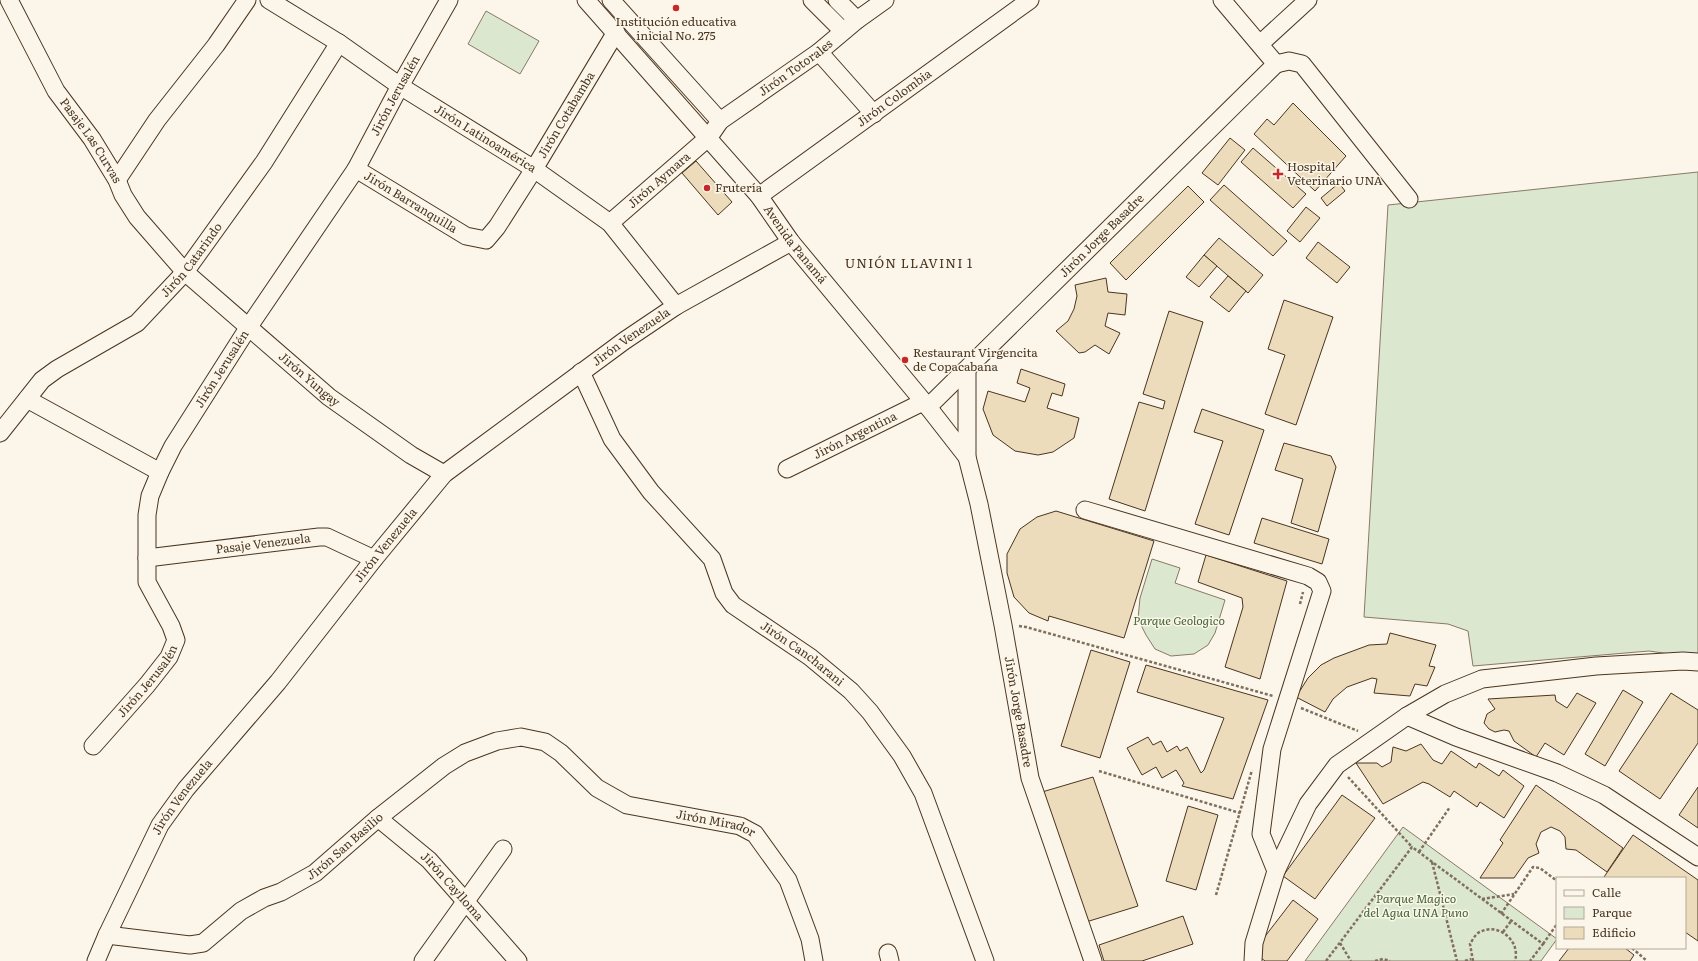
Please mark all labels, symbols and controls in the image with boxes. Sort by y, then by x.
marker: Institución educativa inicial No. 275 [671,3,681,13]
place label: Institución educativa inicial No. 275 [615,12,737,44]
street label: Jirón Totorales [754,34,837,100]
street label: Jirón Jerusalén [365,52,424,139]
street label: Jirón Colombia [853,64,935,131]
street label: Jirón Cotabamba [533,67,599,161]
street label: Pasaje Las Curvas [56,94,127,187]
street label: Jirón Latinoamérica [431,99,541,177]
street label: Jirón Aymara [623,147,694,212]
place label: Hospital Veterinario UNA [1287,157,1383,189]
street label: Jirón Barranquilla [361,166,462,237]
marker: Hospital Veterinario UNA [1272,168,1284,180]
place label: Frutería [715,178,763,196]
marker: Frutería [702,183,712,193]
street label: Jirón Jorge Basadre [1055,189,1147,281]
street label: Avenida Panamá [760,201,832,288]
street label: Jirón Catarindo [156,218,226,301]
district label: UNIÓN LLAVINI 1 [845,253,973,272]
street label: Jirón Venezuela [588,302,674,370]
street label: Jirón Jerusalén [190,326,253,411]
place label: Restaurant Virgencita de Copacabana [913,343,1038,375]
street label: Jirón Yungay [275,347,344,410]
marker: Restaurant Virgencita de Copacabana [900,355,910,365]
street label: Jirón Argentina [810,406,900,463]
street label: Jirón Venezuela [349,503,421,586]
street label: Pasaje Venezuela [215,528,312,558]
park label: Parque Geologico [1133,611,1225,629]
street label: Jirón Cancharani [757,616,849,690]
street label: Jirón Jerusalén [112,642,181,721]
street label: Jirón Jorge Basadre [1001,655,1038,769]
street label: Jirón Venezuela [147,754,216,837]
street label: Jirón Mirador [675,804,759,841]
street label: Jirón San Basilio [303,807,387,884]
street label: Jirón Caylloma [417,847,489,925]
legend [1556,877,1686,949]
text: Calle [1592,883,1621,901]
park label: Parque Magico del Agua UNA Puno [1363,889,1469,921]
text: Parque [1592,903,1632,921]
text: Edificio [1592,923,1636,941]

